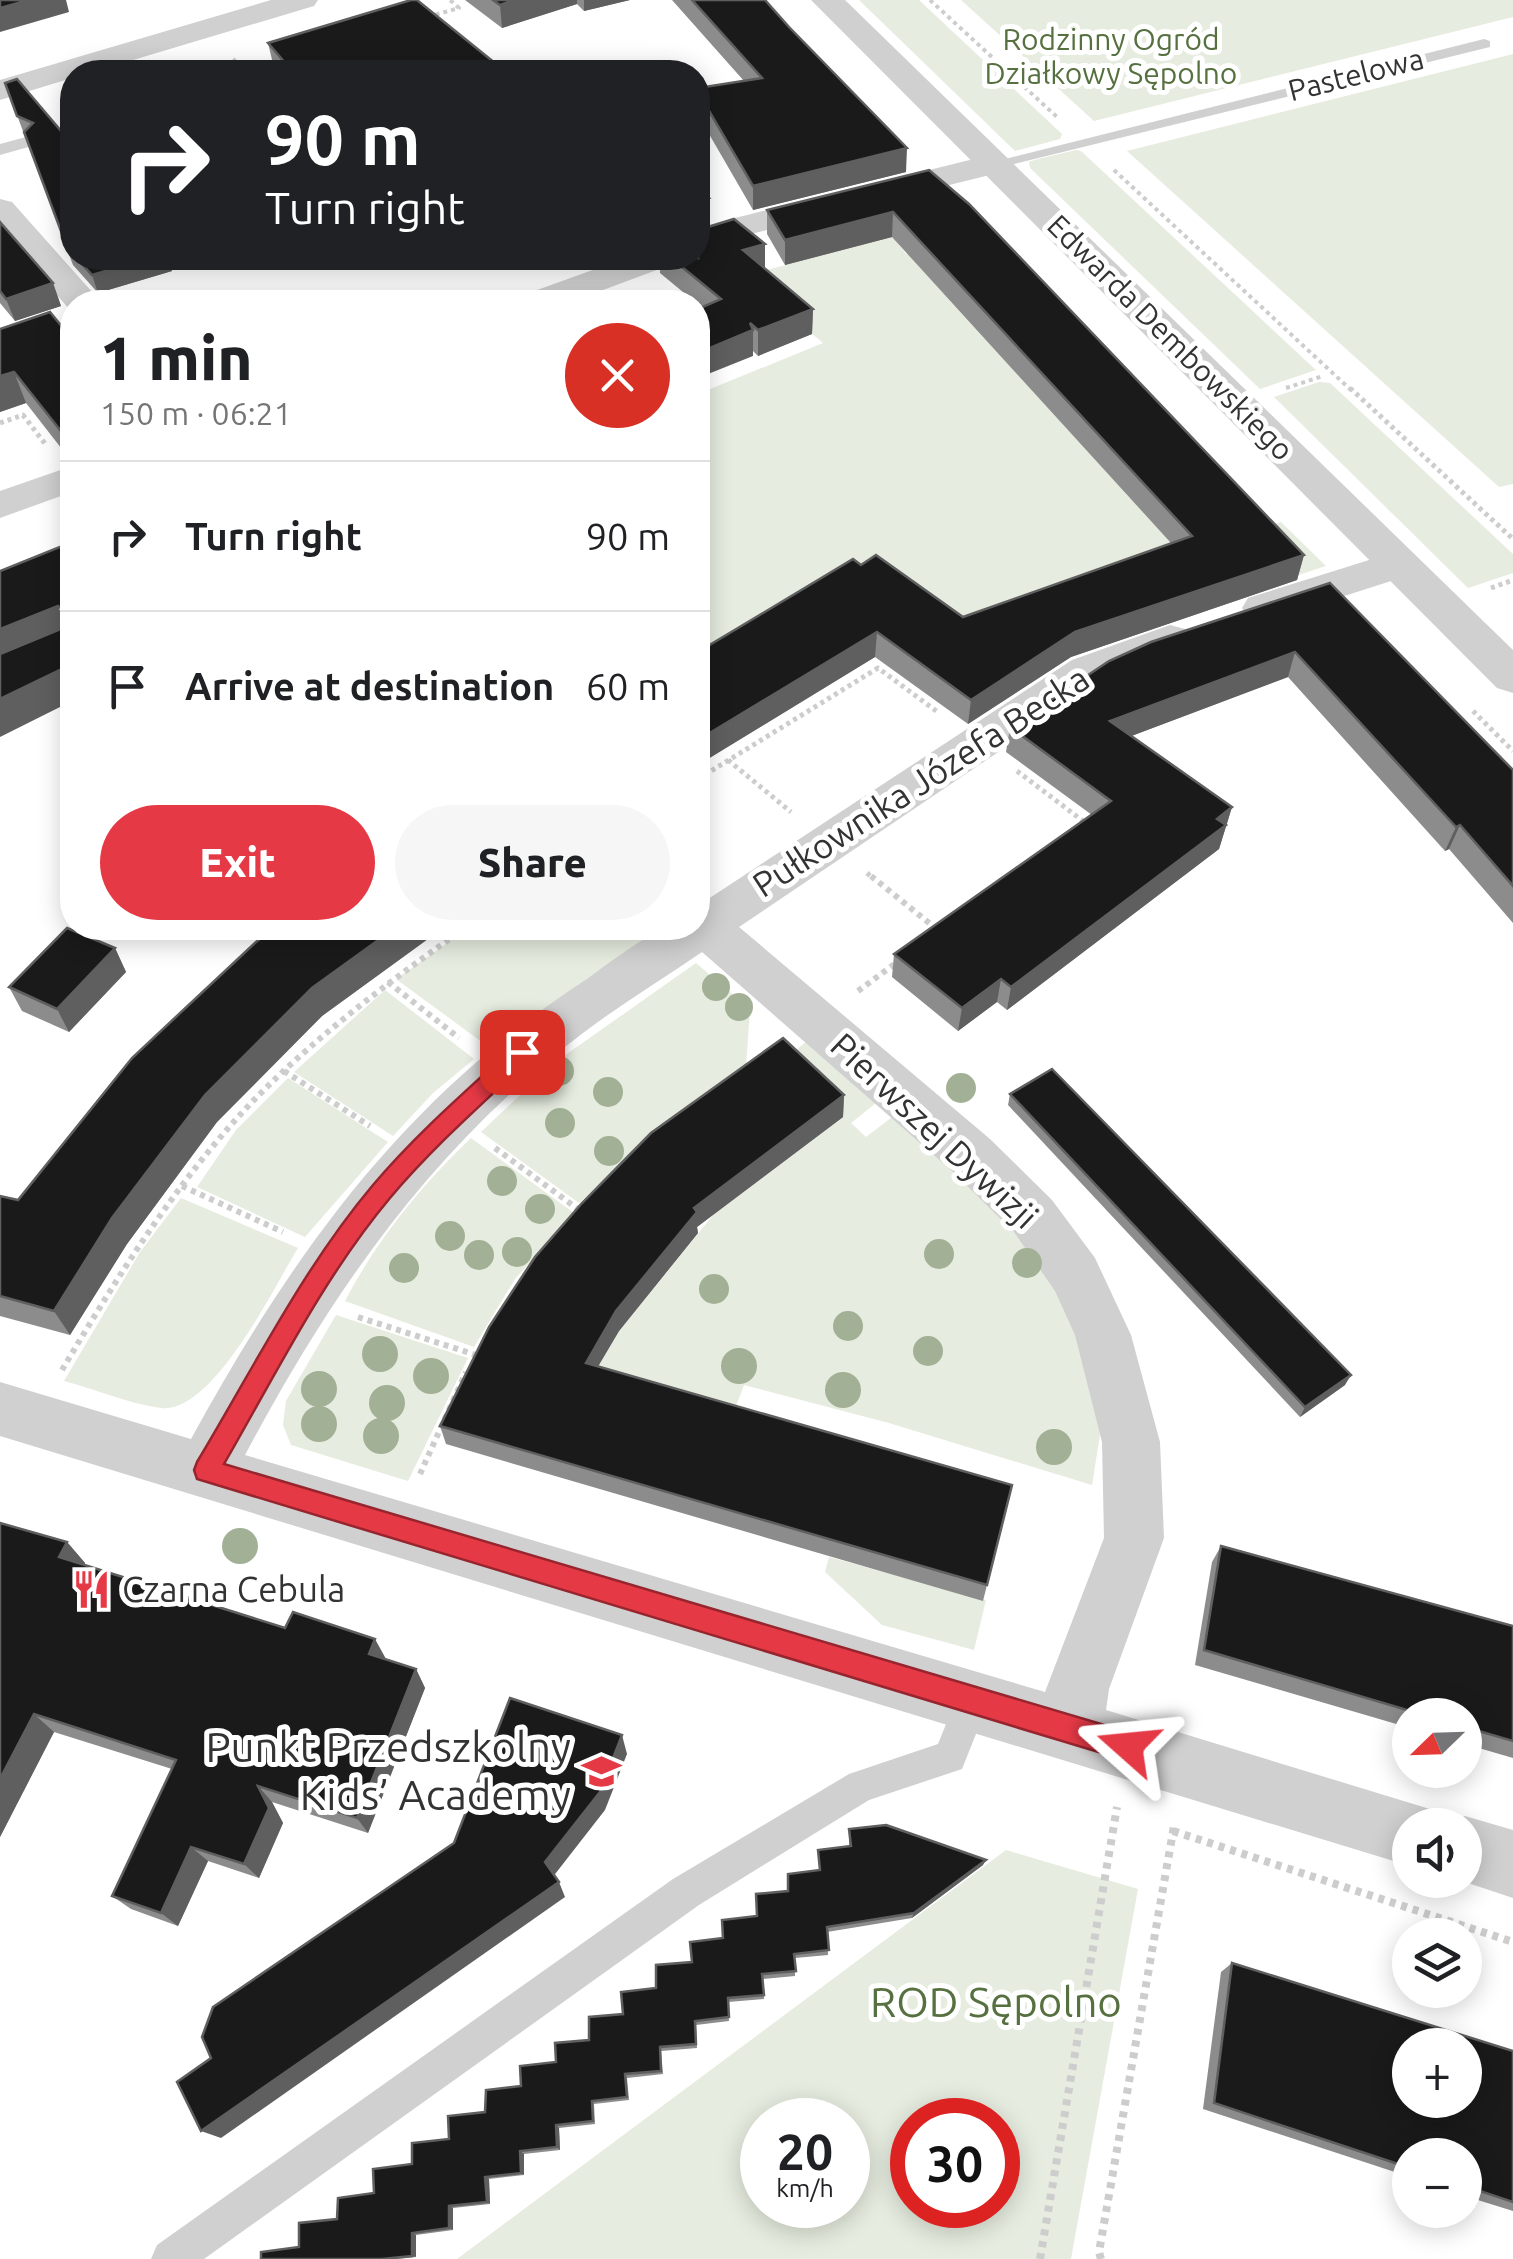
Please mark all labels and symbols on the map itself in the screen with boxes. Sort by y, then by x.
park label: Rodzinny Ogród Działkowy Sępolno [985,22,1237,90]
street label: Pastelowa [1284,41,1427,107]
street label: Edwarda Dembowskiego [1041,208,1300,467]
street label: Pułkownika Józefa Becka [745,658,1096,905]
pin [480,1010,565,1095]
street label: Pierwszej Dywizji [823,1024,1046,1236]
restaurant icon: Czarna Cebula [71,1569,113,1611]
place label: Czarna Cebula [122,1569,345,1609]
position arrow [1076,1694,1180,1798]
north arrow [1392,1698,1482,1788]
place label: Punkt Przedszkolny Kids’ Academy [206,1723,571,1818]
school or university icon: Punkt Przedszkolny Kids’ Academy [580,1750,622,1792]
park label: ROD Sępolno [870,1978,1122,2025]
speed limit sign: 30 [890,2098,1020,2228]

